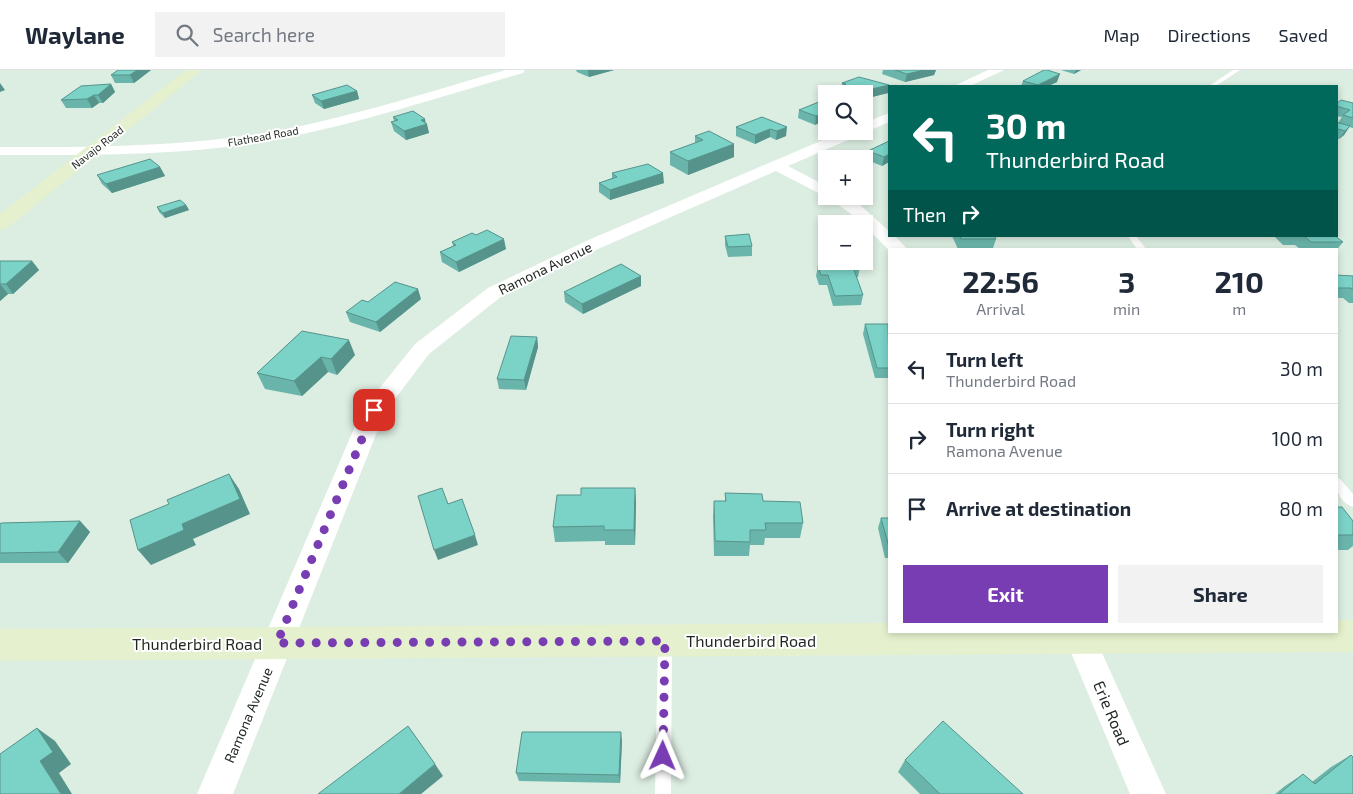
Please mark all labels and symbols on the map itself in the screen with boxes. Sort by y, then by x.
street label: Navajo Road [68,123,126,172]
street label: Flathead Road [226,123,300,149]
street label: Ramona Avenue [495,238,595,298]
pin [353,389,395,431]
street label: Thunderbird Road [686,631,816,650]
street label: Thunderbird Road [132,634,262,653]
street label: Ramona Avenue [220,665,276,765]
street label: Erie Road [1090,678,1134,748]
position arrow [636,729,688,781]

